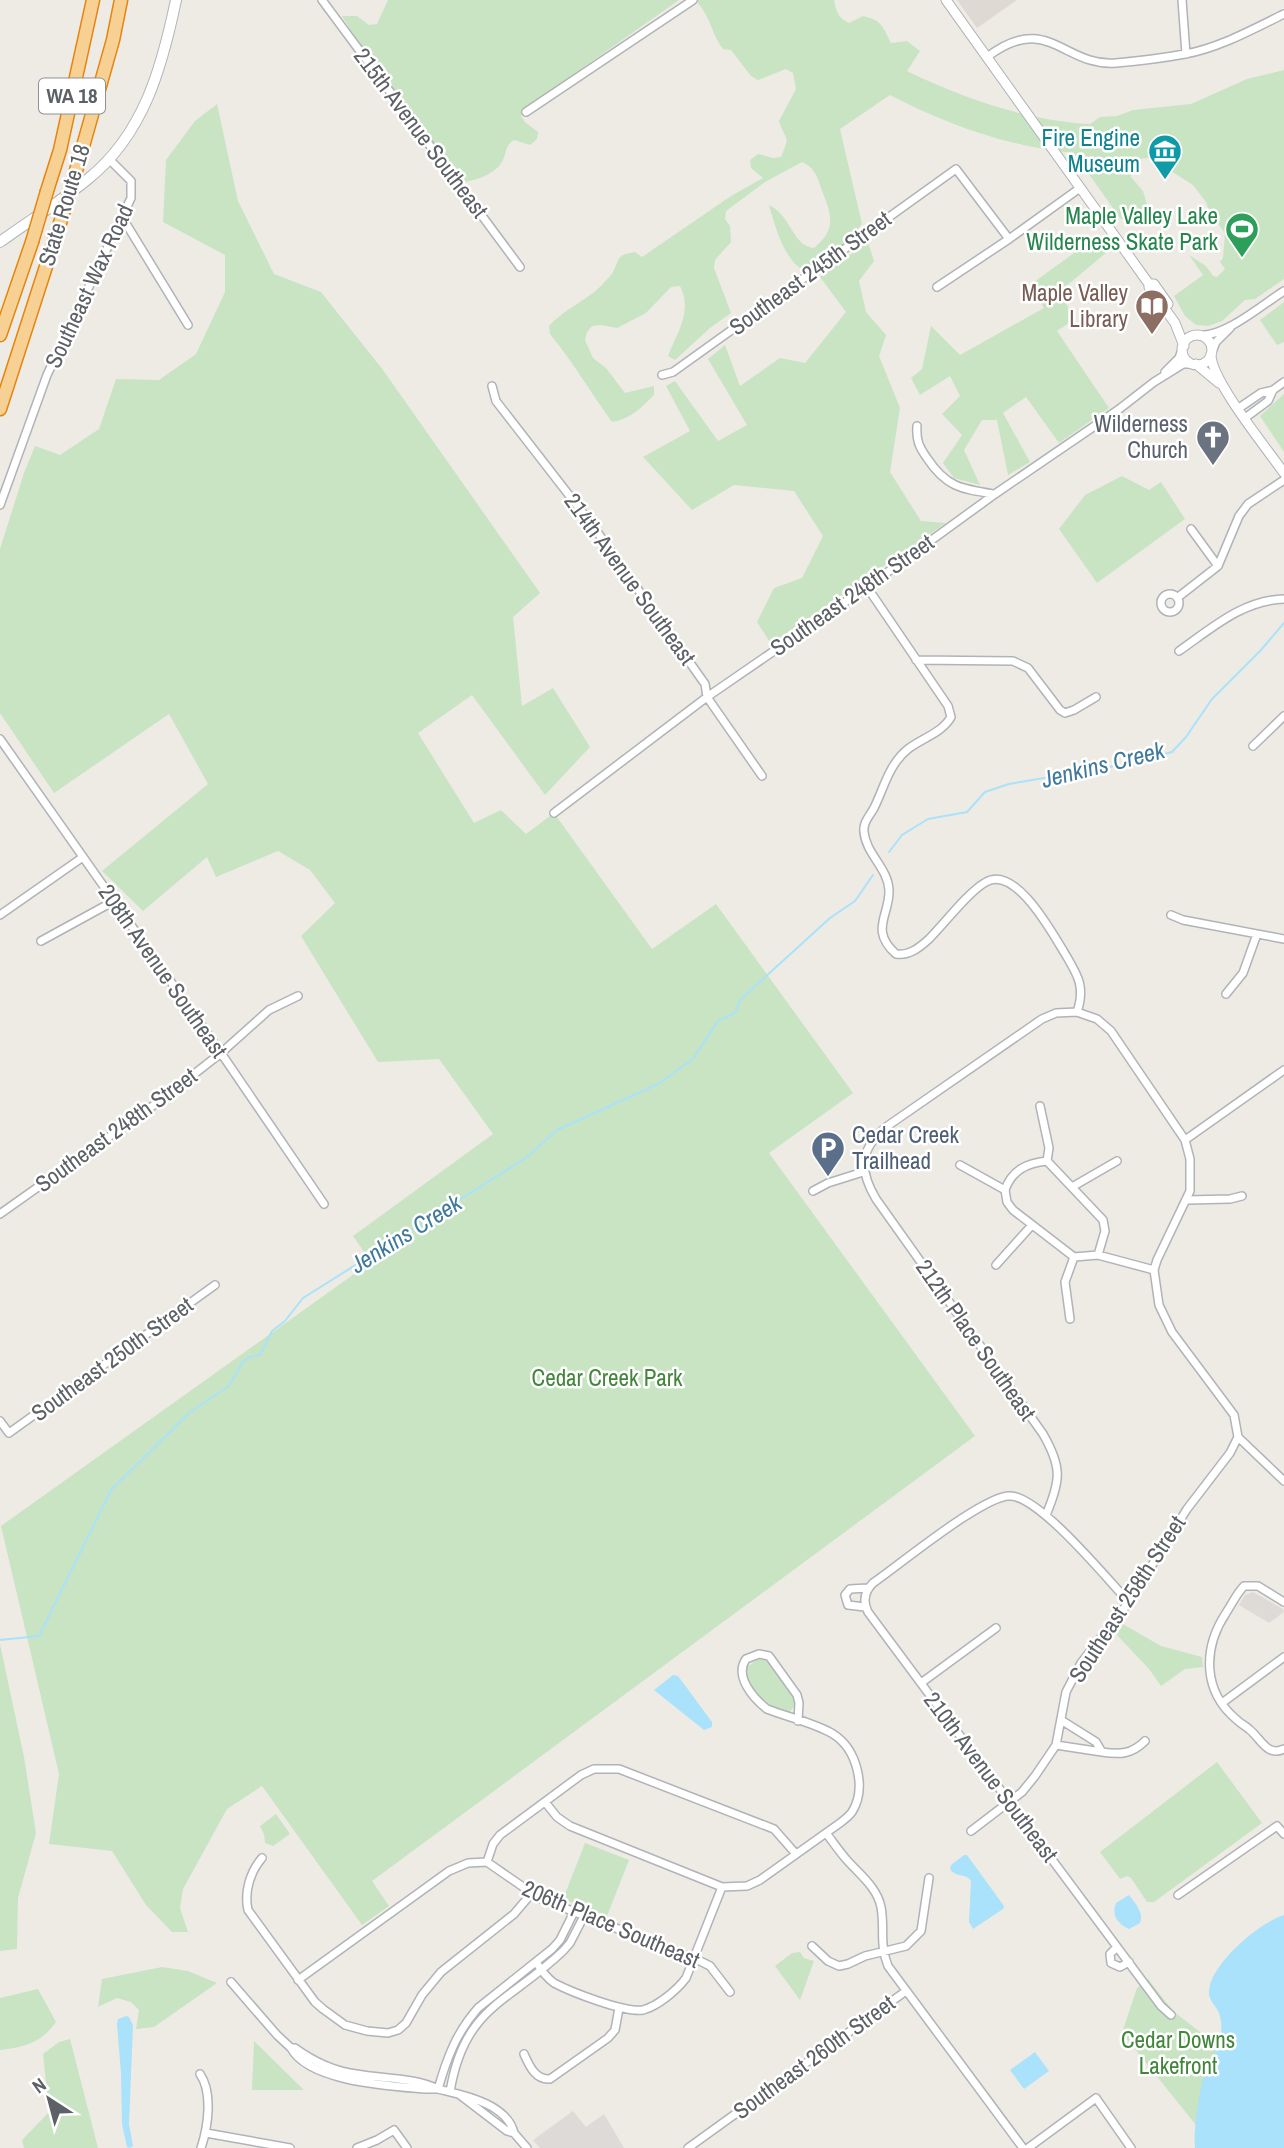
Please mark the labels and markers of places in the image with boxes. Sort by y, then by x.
place label: Fire Engine Museum [1041,122,1140,179]
museum icon: Fire Engine Museum [1146,132,1184,181]
place label: Maple Valley Lake Wilderness Skate Park [1026,200,1219,257]
sports icon: Maple Valley Lake Wilderness Skate Park [1223,210,1261,259]
place label: Maple Valley Library [1021,277,1129,334]
library icon: Maple Valley Library [1133,287,1171,336]
place label: Wilderness Church [1094,408,1188,465]
church icon: Wilderness Church [1194,418,1232,467]
place label: Cedar Creek Trailhead [852,1119,959,1176]
parking icon: Cedar Creek Trailhead [809,1129,847,1178]

